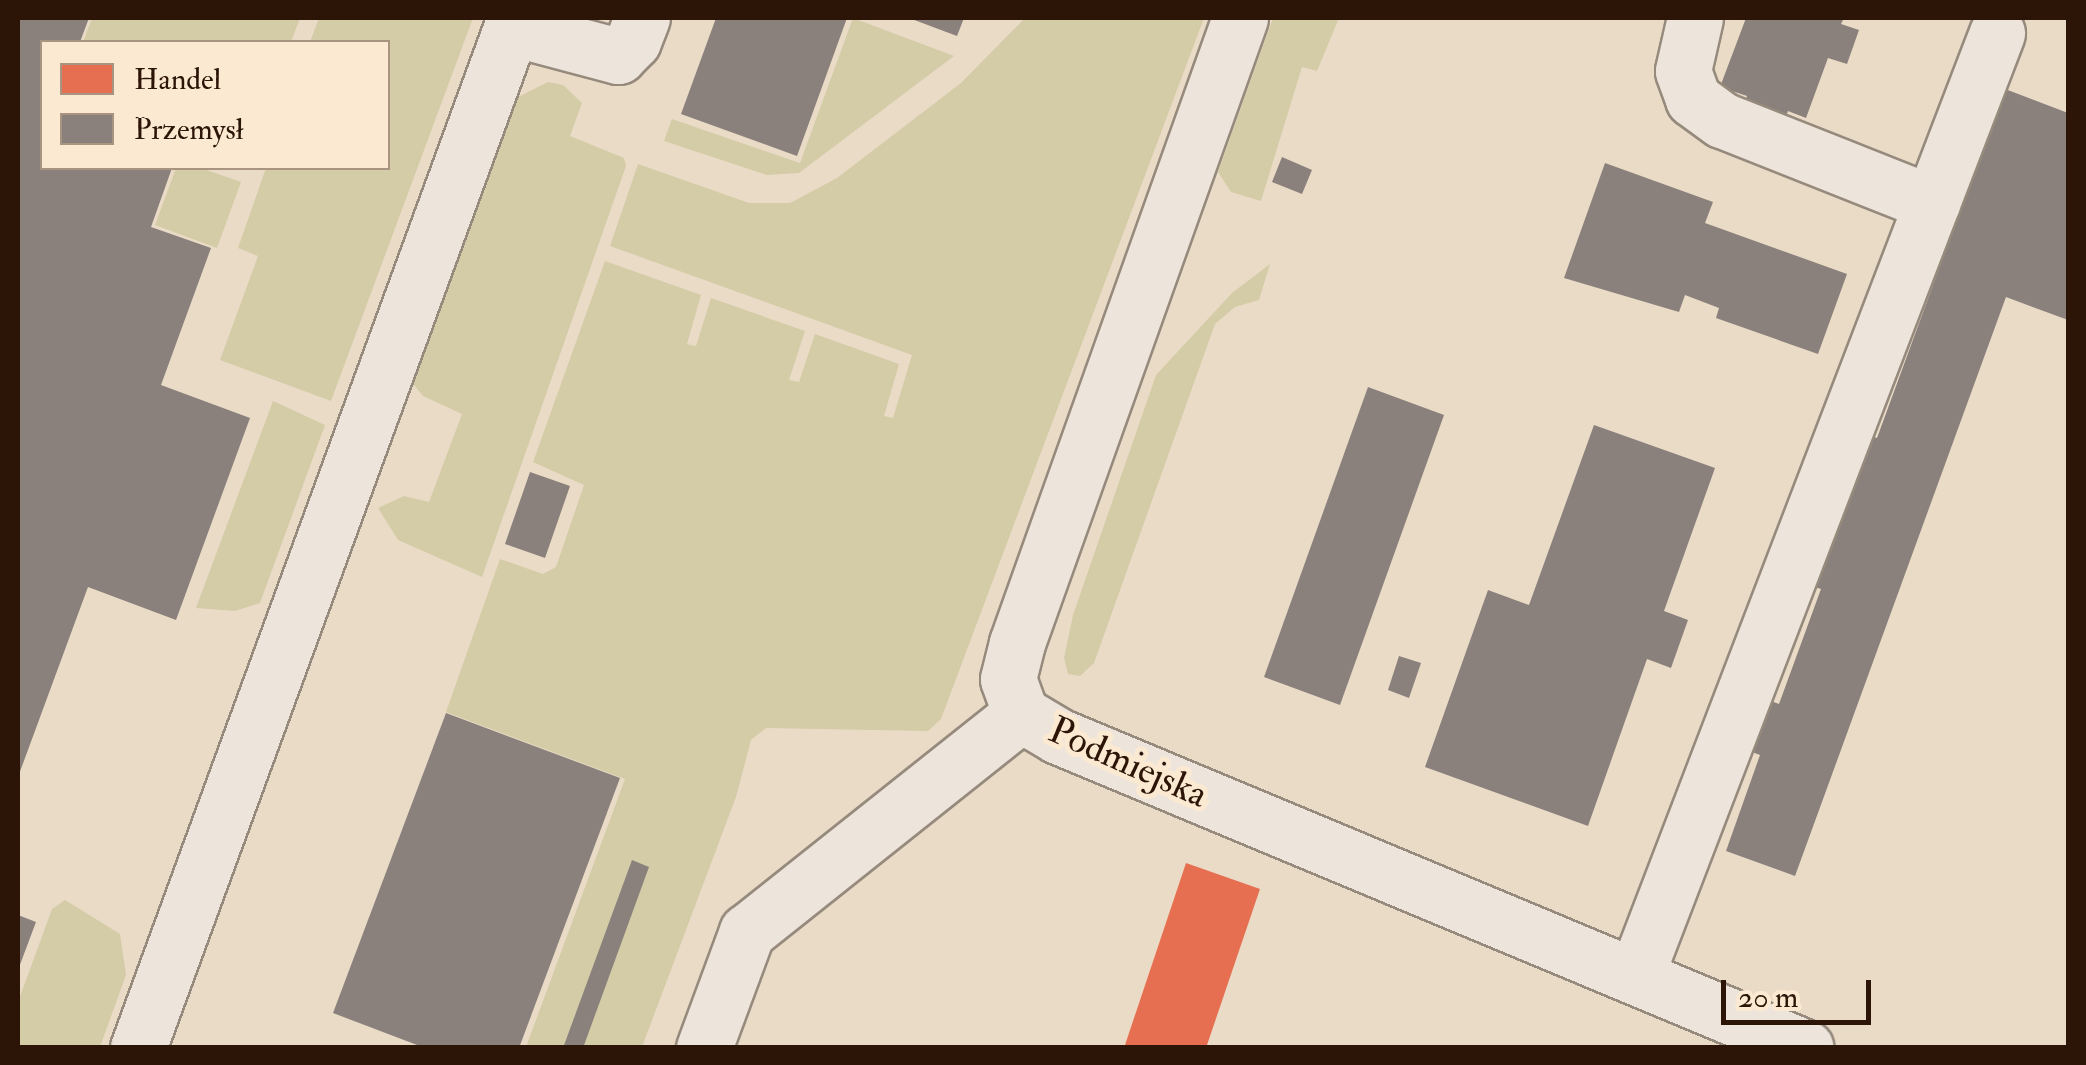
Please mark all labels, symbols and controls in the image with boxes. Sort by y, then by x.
legend [40,40,390,170]
text: Handel [134,61,221,98]
text: Przemysł [134,111,243,148]
street label: Podmiejska [1042,708,1214,818]
scale bar [1726,960,1876,1022]
text: 20 m [1738,979,1798,1016]

